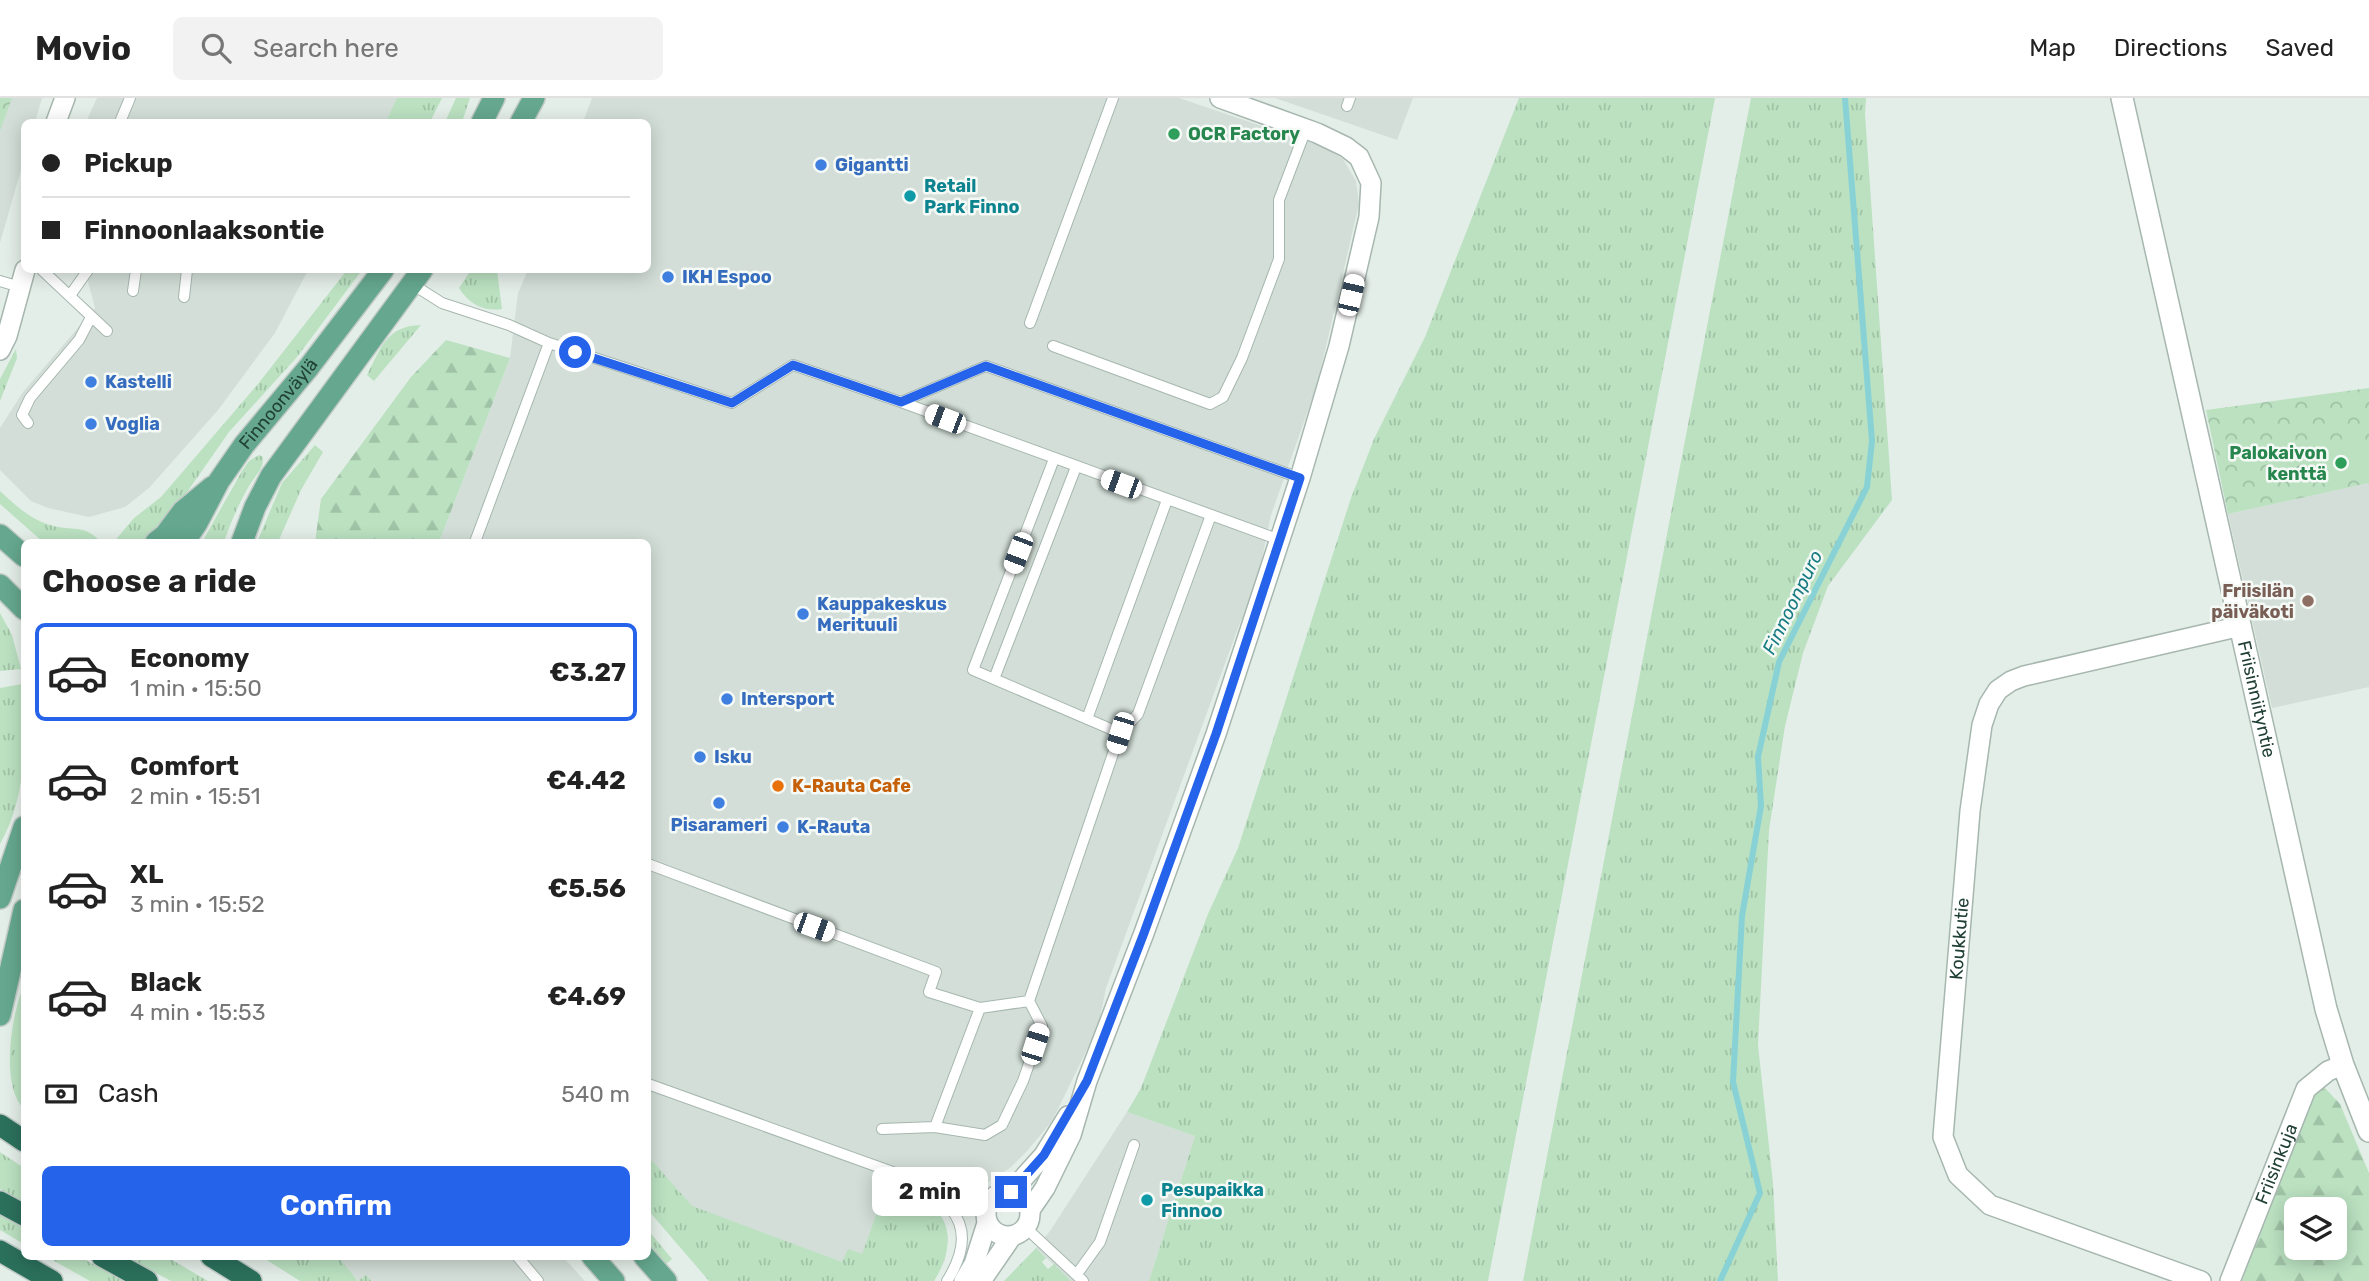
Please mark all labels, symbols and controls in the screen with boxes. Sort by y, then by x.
search box [173,17,663,80]
text: Movio [35,29,131,68]
icon: search [197,29,235,67]
text: Search here [253,33,399,64]
text: Map [2029,34,2076,62]
text: Directions [2114,34,2227,62]
text: Saved [2265,34,2334,62]
place label: OCR Factory [1188,123,1300,145]
marker: OCR Factory [1166,126,1182,142]
text: Pickup [84,148,173,179]
place label: Gigantti [835,154,909,176]
marker: Gigantti [813,157,829,173]
place label: Retail Park Finno [924,175,1019,218]
marker: Retail Park Finno [902,188,918,204]
text: Finnoonlaaksontie [84,215,324,246]
place label: IKH Espoo [682,266,772,288]
marker: IKH Espoo [660,269,676,285]
car [1337,272,1366,318]
route start [559,336,591,368]
street label: Finnoonväylä [234,354,323,454]
place label: Kastelli [105,371,172,393]
marker: Kastelli [83,374,99,390]
car [922,402,969,436]
place label: Voglia [105,413,160,435]
marker: Voglia [83,416,99,432]
place label: Palokaivon kenttä [2229,442,2327,485]
marker: Palokaivon kenttä [2333,455,2349,471]
car [1098,467,1145,501]
car [1001,530,1036,576]
water label: Finnoonpuro [1757,546,1828,658]
text: Choose a ride [42,562,256,600]
place label: Friisilän päiväkoti [2211,580,2294,623]
place label: Kauppakeskus Merituuli [817,593,947,636]
marker: Friisilän päiväkoti [2300,593,2316,609]
marker: Kauppakeskus Merituuli [795,606,811,622]
street label: Friisinniityntie [2233,639,2280,760]
icon: car [46,641,109,704]
text: Economy [130,643,249,674]
text: €3.27 [549,657,626,688]
text: 1 min · 15:50 [130,674,262,702]
place label: Intersport [741,688,834,710]
marker: Intersport [719,691,735,707]
car [1104,710,1137,756]
place label: Isku [714,746,752,768]
icon: car [46,749,109,812]
marker: Isku [692,749,708,765]
text: Comfort [130,751,239,782]
text: €4.42 [546,765,626,796]
place label: K-Rauta Cafe [792,775,911,797]
marker: K-Rauta Cafe [770,778,786,794]
text: 2 min · 15:51 [130,782,261,810]
marker: Pisarameri [711,795,727,811]
place label: Pisarameri [670,814,768,836]
place label: K-Rauta [797,816,870,838]
marker: K-Rauta [775,819,791,835]
icon: car [46,857,109,920]
text: XL [130,859,163,890]
text: €5.56 [548,873,626,904]
text: 3 min · 15:52 [130,890,265,918]
street label: Koukkutie [1945,897,1974,981]
car [791,910,838,944]
icon: car [46,965,109,1028]
text: Black [130,967,202,998]
text: €4.69 [547,981,626,1012]
text: 4 min · 15:53 [130,998,266,1026]
car [1019,1021,1052,1067]
icon: cash [42,1075,80,1113]
text: Cash [98,1078,159,1109]
text: 540 m [561,1080,630,1108]
street label: Friisinkuja [2251,1120,2302,1207]
button: Confirm [42,1166,630,1246]
callout: 2 min [871,1168,986,1216]
route end [995,1176,1027,1208]
text: 2 min [899,1177,961,1205]
place label: Pesupaikka Finnoo [1161,1179,1264,1222]
marker: Pesupaikka Finnoo [1139,1192,1155,1208]
map controls [2284,1197,2347,1260]
button: layers [2284,1197,2347,1260]

